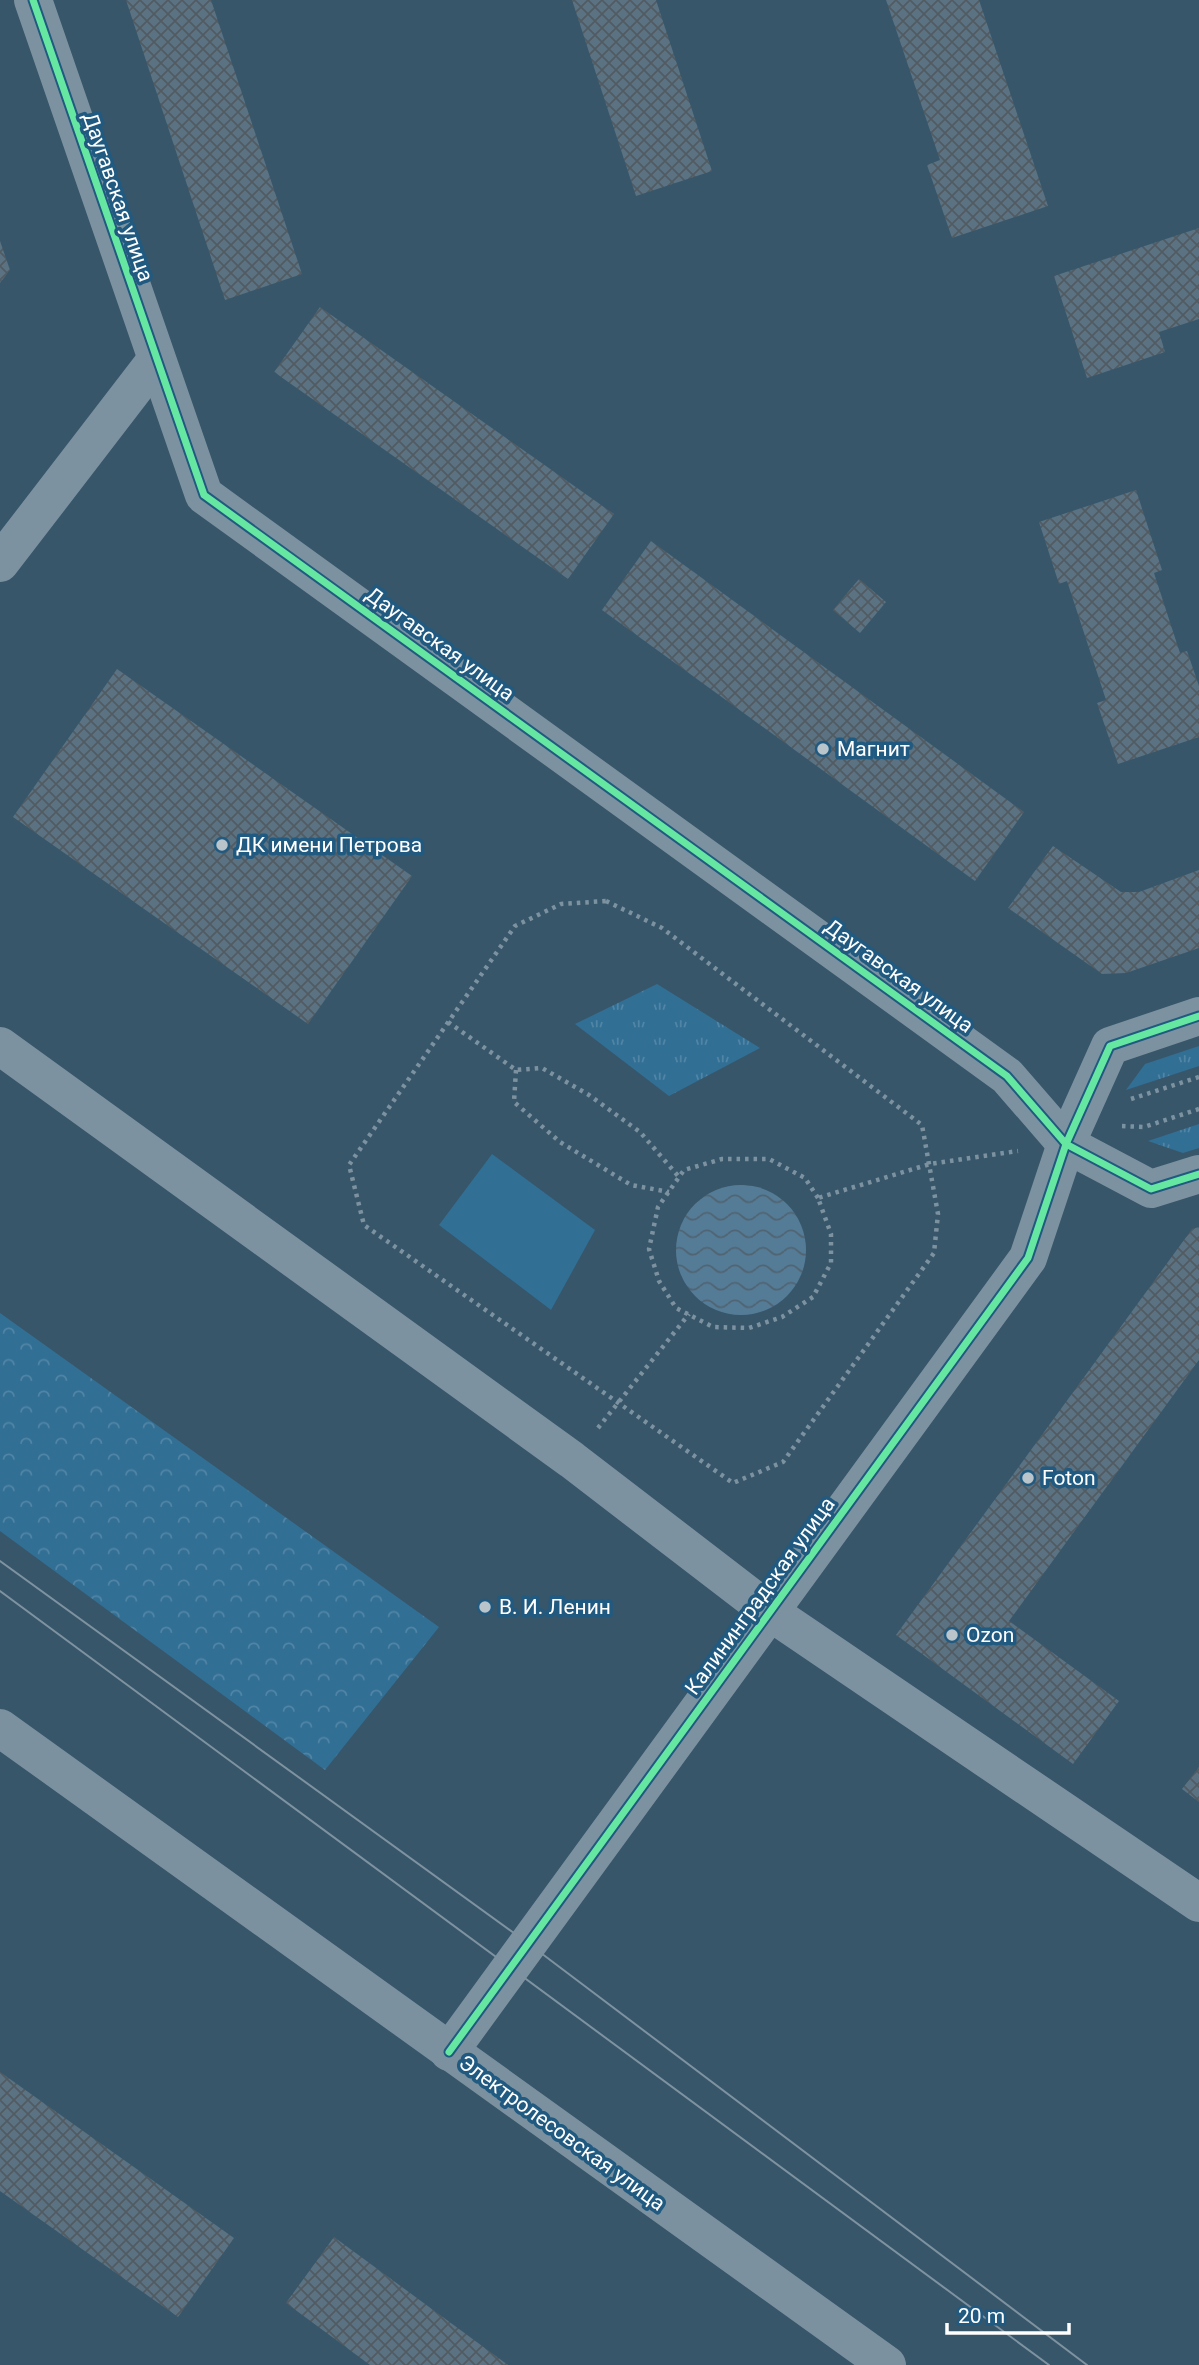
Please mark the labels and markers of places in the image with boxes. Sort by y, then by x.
place label: Магнит [837,737,910,761]
marker: Магнит [815,741,831,757]
place label: ДК имени Петрова [236,833,422,857]
marker: ДК имени Петрова [214,837,230,853]
place label: Foton [1042,1466,1096,1490]
marker: Foton [1020,1470,1036,1486]
place label: В. И. Ленин [499,1595,611,1619]
marker: В. И. Ленин [477,1599,493,1615]
place label: Ozon [966,1623,1014,1647]
marker: Ozon [944,1627,960,1643]

